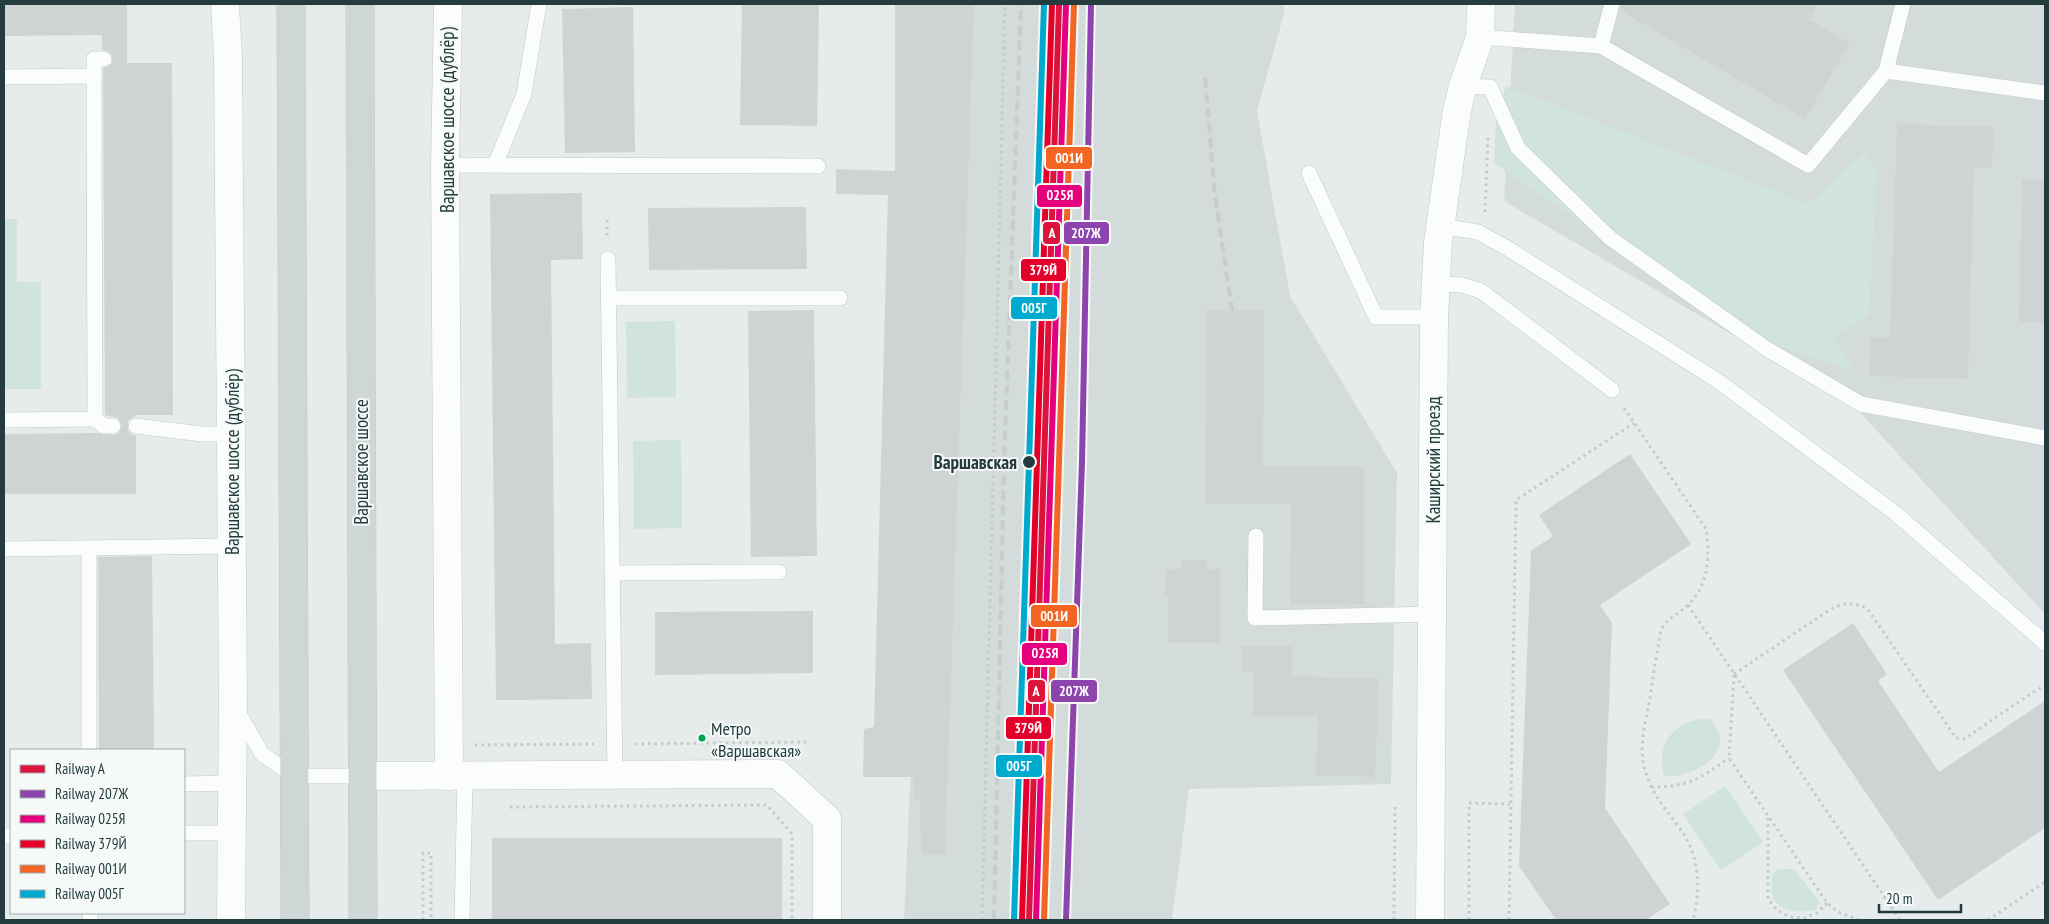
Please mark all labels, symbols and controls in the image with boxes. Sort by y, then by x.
street label: Варшавское шоссе (дублёр) [435,26,459,213]
line badge: 001И [1045,146,1093,170]
text: 001И [1055,149,1083,167]
line badge: 025Я [1036,184,1083,208]
text: 025Я [1047,186,1074,204]
line badge: A [1042,221,1061,245]
line badge: 207Ж [1063,221,1110,245]
text: A [1047,224,1056,242]
text: 207Ж [1071,224,1101,242]
line badge: 379Й [1020,258,1067,282]
text: 379Й [1029,261,1057,279]
line badge: 005Г [1010,296,1058,320]
text: 005Г [1021,299,1047,317]
street label: Варшавское шоссе (дублёр) [220,368,244,555]
street label: Каширский проезд [1421,396,1445,524]
street label: Варшавское шоссе [349,399,373,525]
place label: Варшавская [933,450,1017,474]
marker: Варшавская [1021,454,1037,470]
line badge: 001И [1030,604,1078,628]
text: 001И [1040,607,1068,625]
line badge: 025Я [1021,642,1068,666]
text: 025Я [1032,644,1059,662]
line badge: A [1027,679,1046,703]
line badge: 207Ж [1050,679,1098,703]
text: A [1031,682,1040,700]
text: 207Ж [1059,682,1089,700]
line badge: 379Й [1005,716,1052,740]
place label: Метро «Варшавская» [711,717,801,762]
text: 379Й [1014,719,1042,737]
marker: Метро «Варшавская» [697,733,707,743]
legend [10,749,185,914]
line badge: 005Г [995,754,1043,778]
text: 005Г [1006,757,1032,775]
text: Railway A [55,759,106,778]
text: Railway 207Ж [55,784,128,803]
text: Railway 025Я [55,809,125,828]
text: Railway 379Й [55,834,127,853]
text: Railway 001И [55,859,127,878]
scale bar [1879,882,1962,914]
text: Railway 005Г [55,884,124,903]
text: 20 m [1886,889,1912,908]

